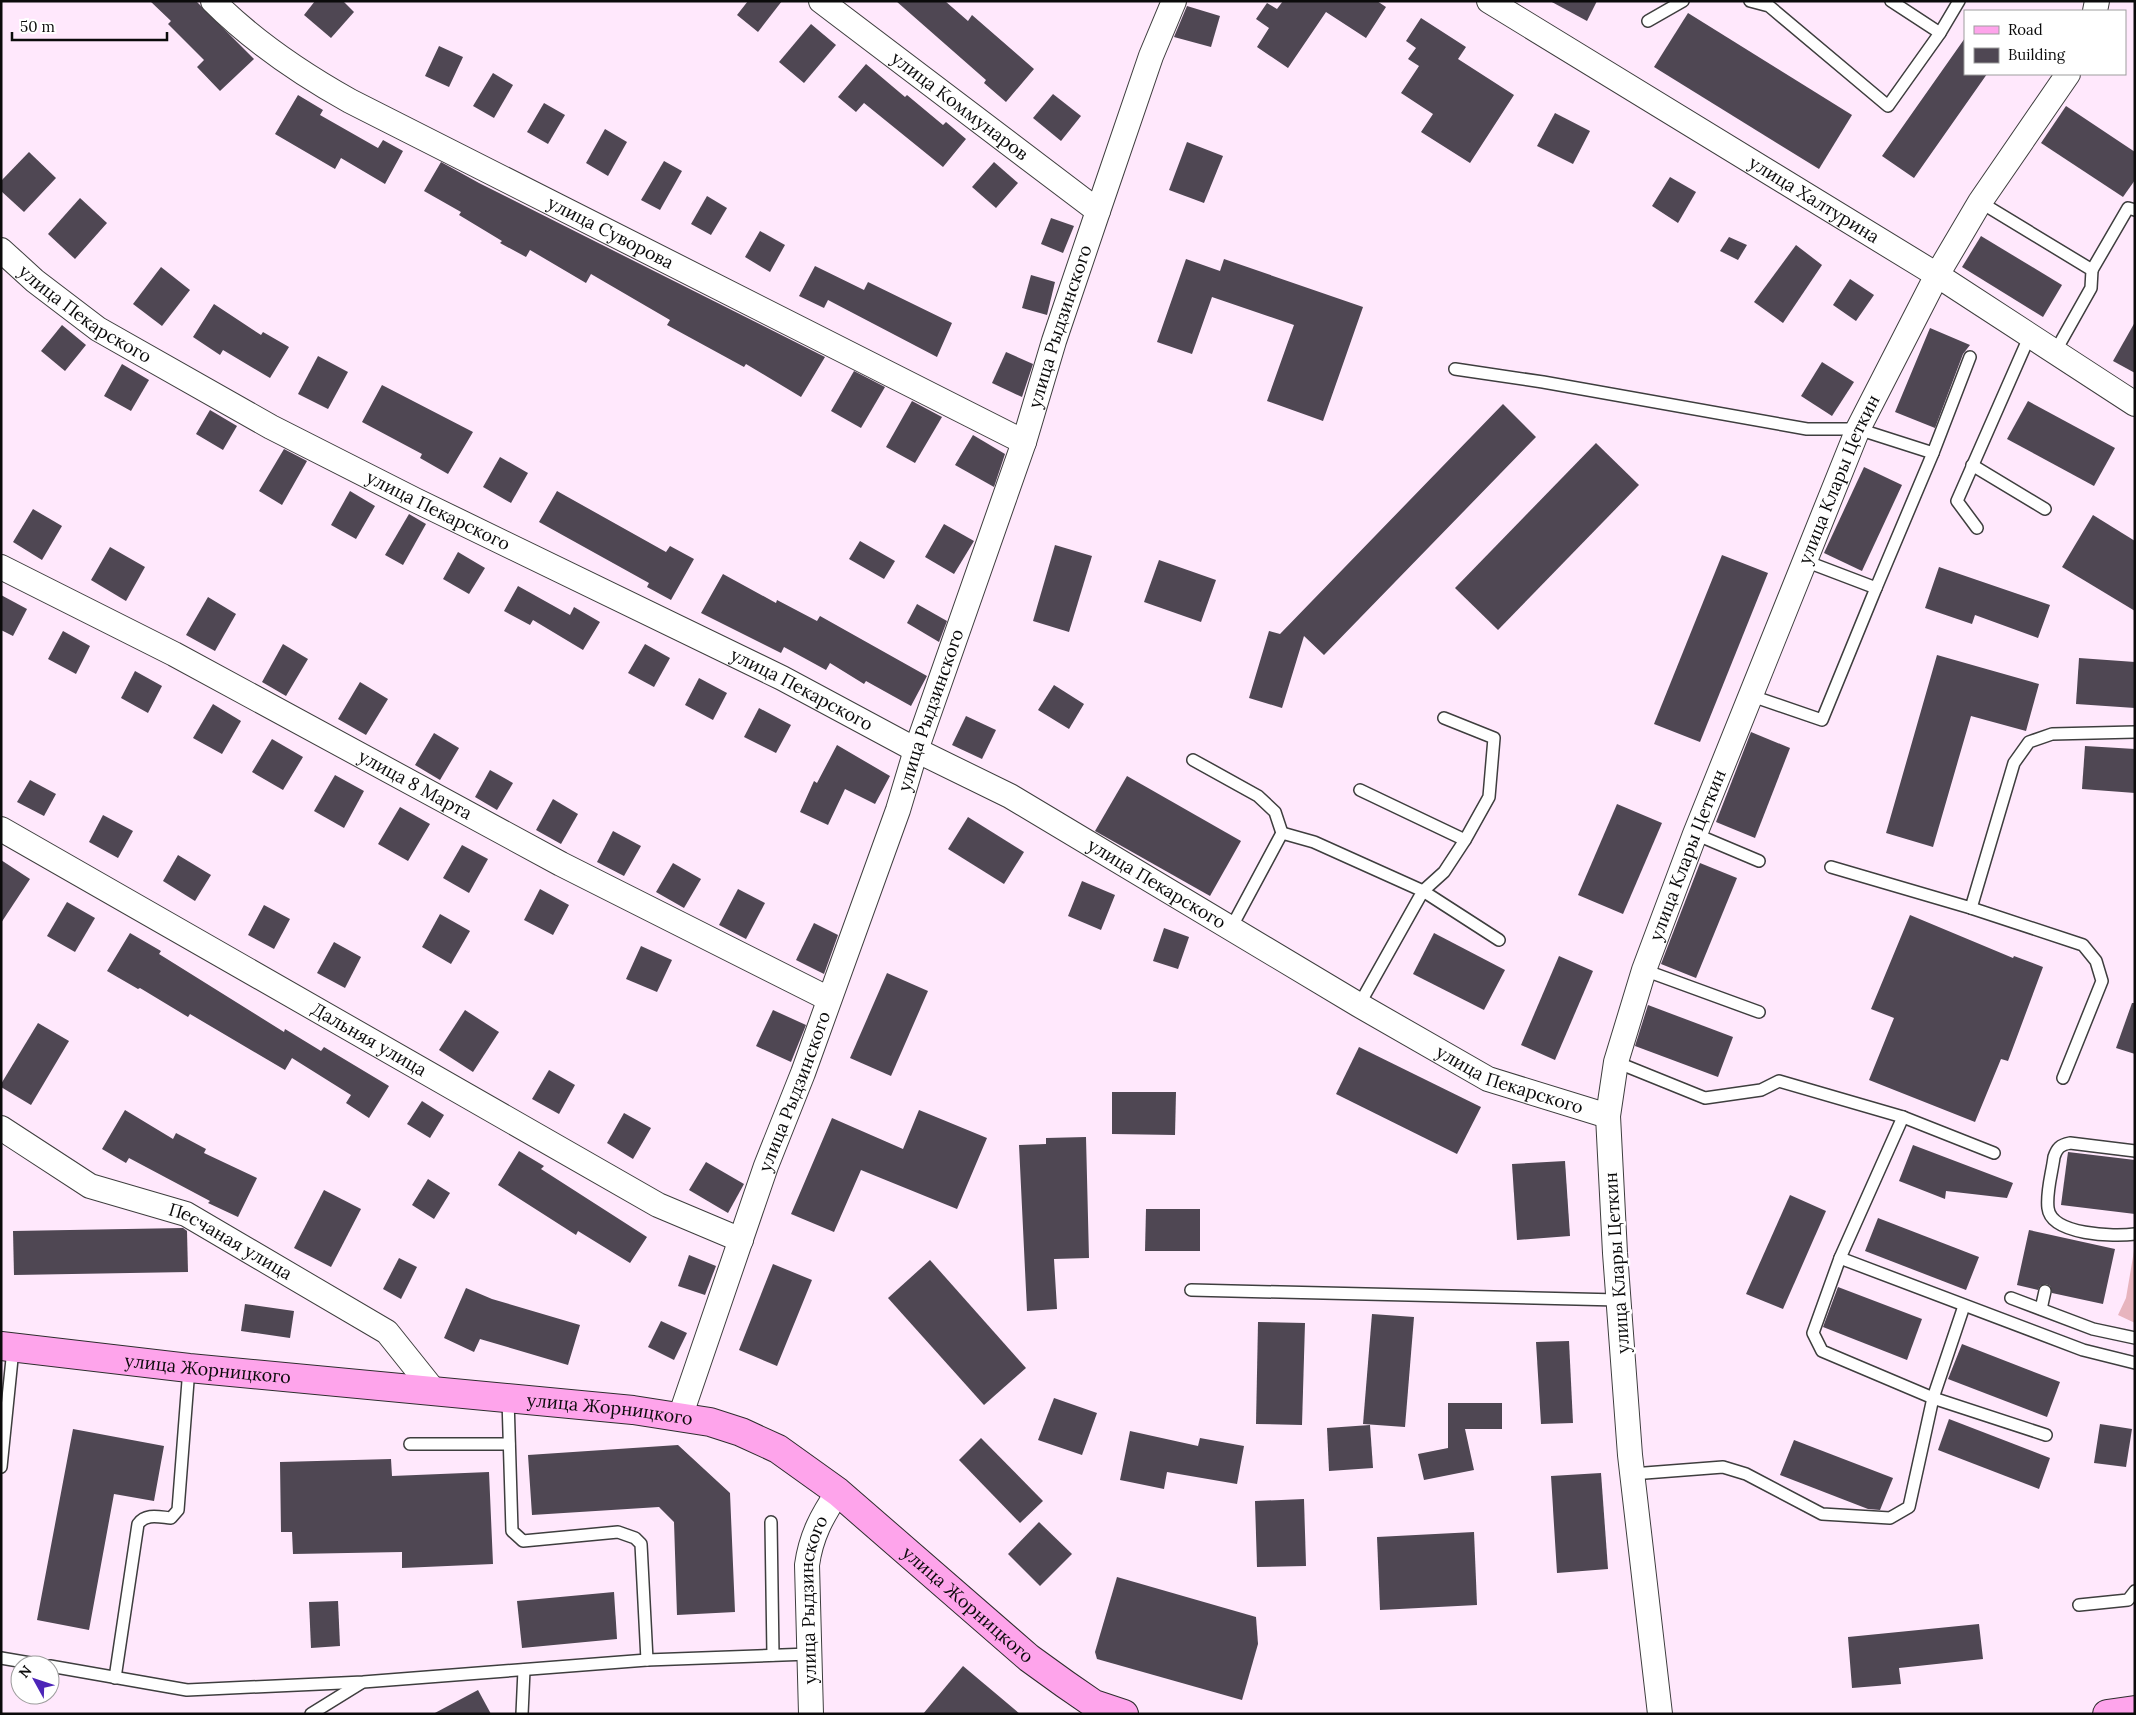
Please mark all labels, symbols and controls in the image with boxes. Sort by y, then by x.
scale bar [12,10,168,42]
legend [1964,10,2126,75]
text: 50 m [20,17,55,36]
text: Road [2008,20,2043,39]
text: Building [2008,45,2066,64]
street label: улица Коммунаров [887,46,1033,165]
street label: улица Халтурина [1745,151,1884,248]
street label: улица Суворова [544,191,678,274]
street label: улица Рыдзинского [1023,242,1097,411]
street label: улица Пекарского [14,260,156,368]
street label: улица Клары Цеткин [1793,391,1885,568]
street label: улица Пекарского [363,465,514,555]
street label: улица Рыдзинского [892,626,969,794]
street label: улица Пекарского [727,643,877,736]
street label: улица 8 Марта [354,744,476,825]
street label: улица Клары Цеткин [1644,766,1731,944]
street label: улица Пекарского [1083,833,1230,934]
street label: Дальняя улица [308,997,431,1081]
street label: улица Рыдзинского [753,1008,835,1175]
street label: улица Пекарского [1432,1040,1586,1119]
street label: улица Клары Цеткин [1599,1172,1634,1355]
street label: Песчаная улица [166,1198,297,1285]
street label: улица Жорницкого [123,1349,292,1389]
street label: улица Жорницкого [526,1388,694,1430]
street label: улица Рыдзинского [795,1511,833,1684]
street label: улица Жорницкого [897,1541,1038,1668]
north arrow [10,1655,60,1705]
text: N [15,1662,36,1682]

